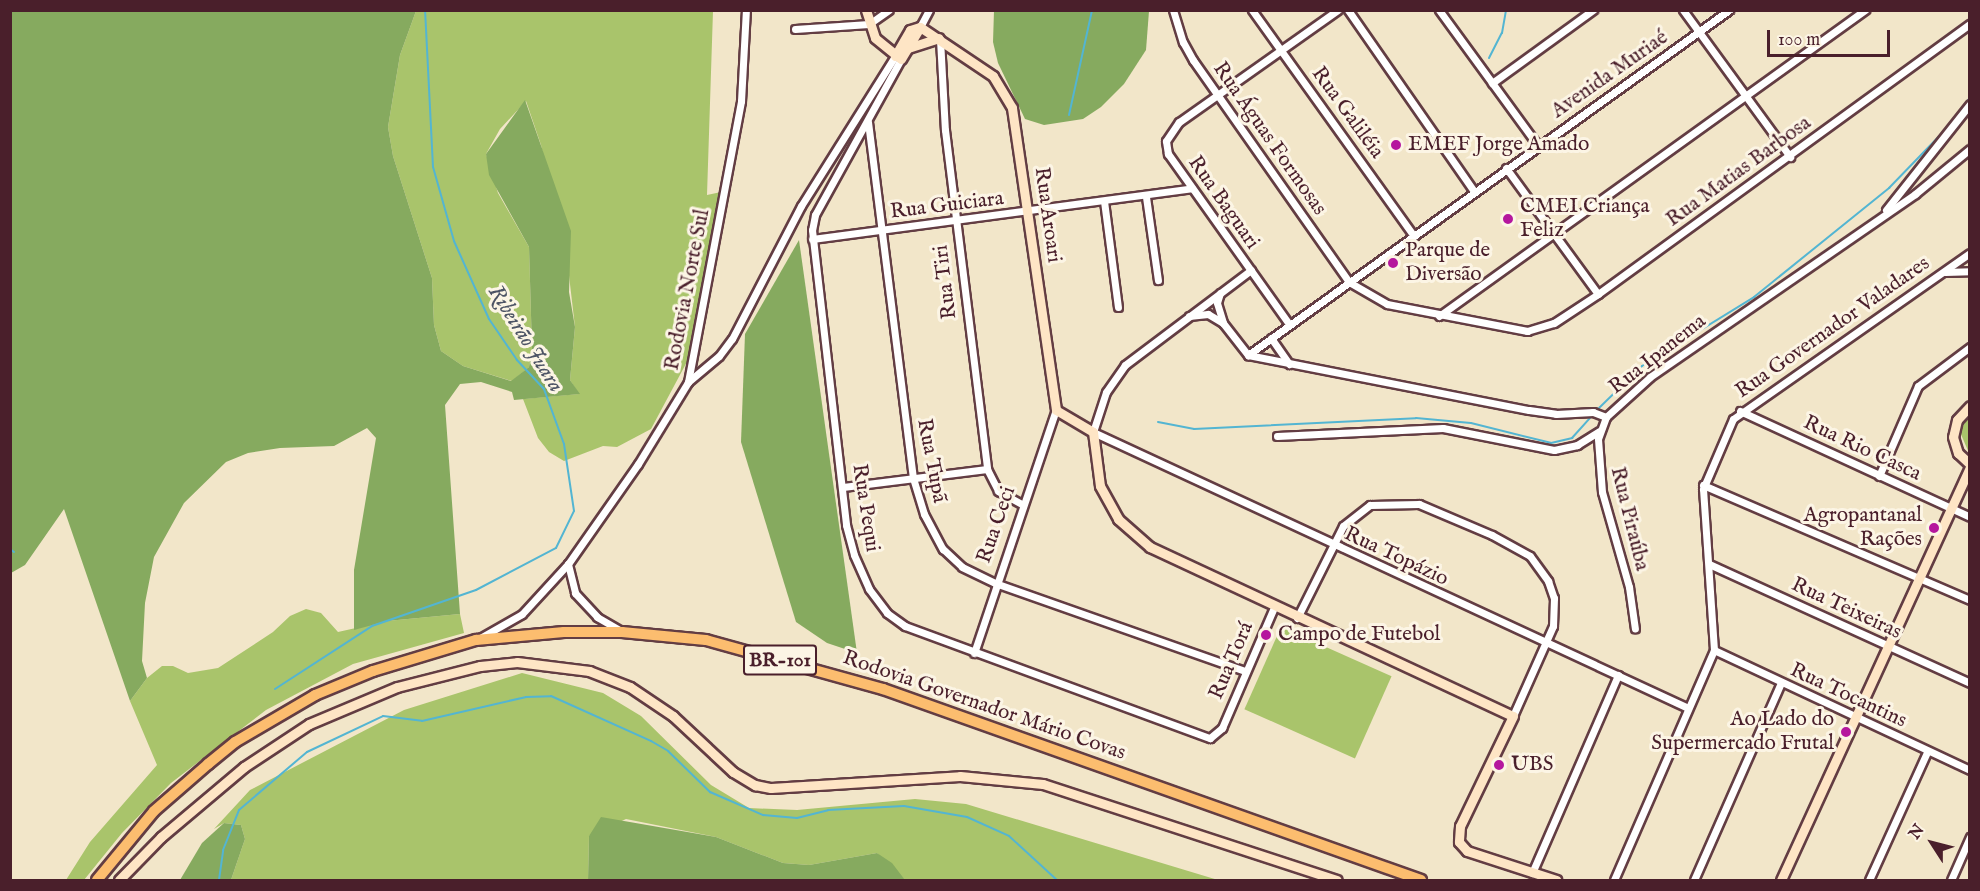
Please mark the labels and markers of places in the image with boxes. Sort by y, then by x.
place label: EMEF Jorge Amado [1408,132,1589,158]
marker: EMEF Jorge Amado [1389,138,1403,152]
place label: CMEI Criança Feliz [1520,194,1650,244]
marker: CMEI Criança Feliz [1501,212,1515,226]
place label: Parque de Diversão [1405,238,1490,288]
marker: Parque de Diversão [1386,256,1400,270]
place label: Agropantanal Rações [1804,503,1922,553]
marker: Agropantanal Rações [1927,521,1941,535]
place label: Campo de Futebol [1278,622,1440,648]
marker: Campo de Futebol [1259,628,1273,642]
place label: Ao Lado do Supermercado Frutal [1651,707,1834,757]
marker: Ao Lado do Supermercado Frutal [1839,725,1853,739]
place label: UBS [1511,752,1553,778]
marker: UBS [1492,758,1506,772]

